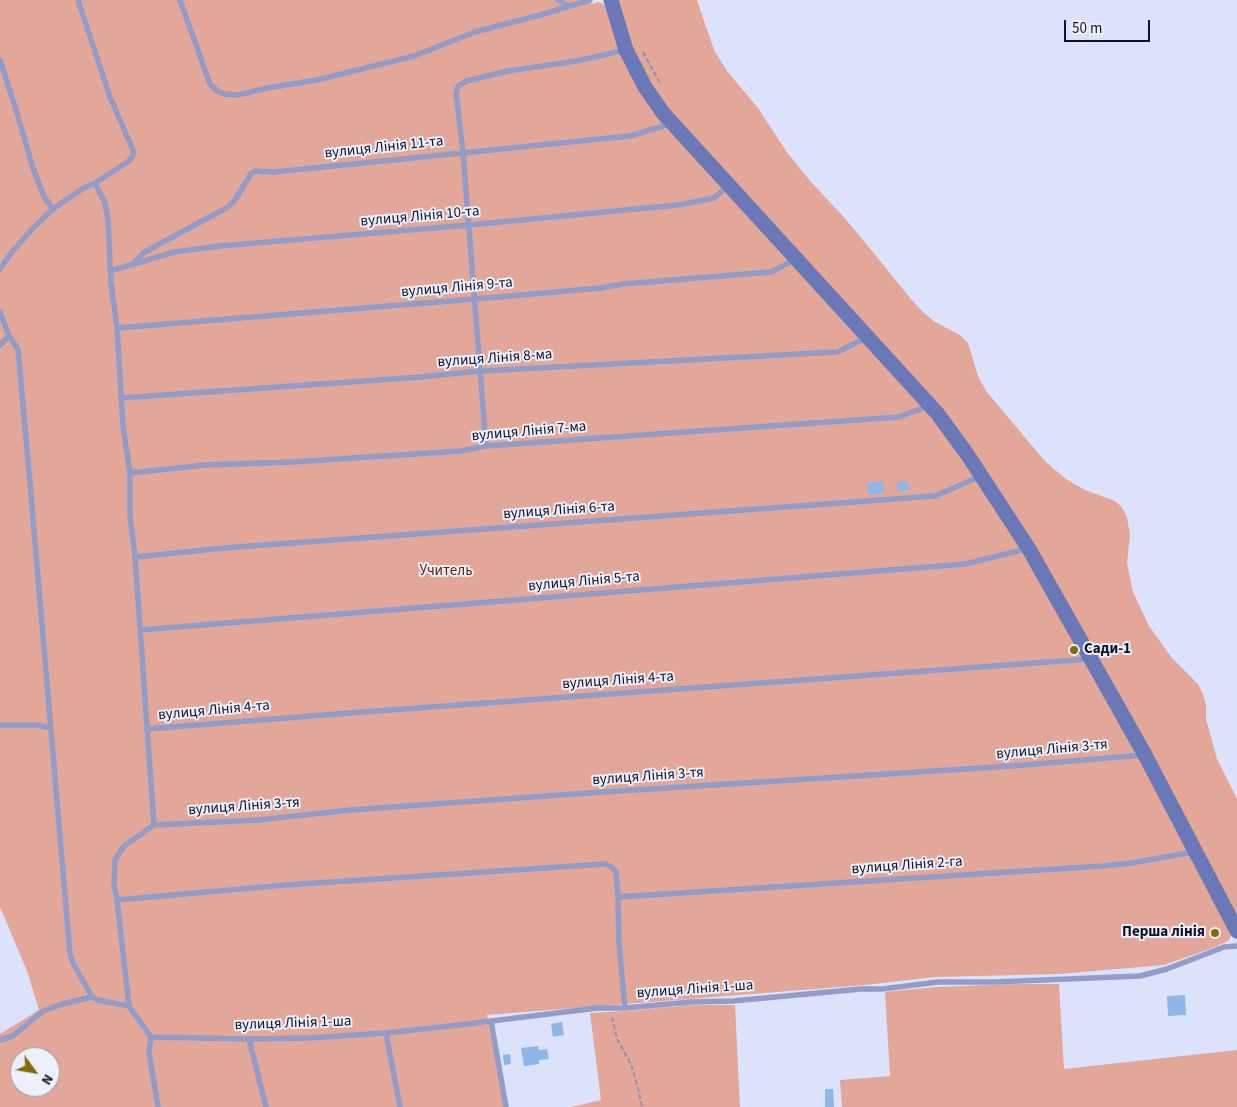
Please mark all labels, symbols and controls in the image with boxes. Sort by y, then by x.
scale bar [1067,10,1153,42]
text: 50 m [1072,18,1102,39]
street label: вулиця Лінія 11-та [324,133,444,163]
street label: вулиця Лінія 10-та [360,203,480,231]
street label: вулиця Лінія 9-та [401,274,513,302]
street label: вулиця Лінія 8-ма [437,346,553,372]
street label: вулиця Лінія 7-ма [471,418,587,446]
street label: вулиця Лінія 6-та [503,498,615,524]
park label: Учитель [419,563,473,581]
street label: вулиця Лінія 5-та [528,568,640,596]
place label: Сади-1 [1084,641,1131,659]
marker: Сади-1 [1068,644,1080,656]
street label: вулиця Лінія 4-та [562,668,674,694]
street label: вулиця Лінія 4-та [158,697,270,725]
street label: вулиця Лінія 3-тя [996,736,1108,764]
street label: вулиця Лінія 3-тя [592,764,704,790]
street label: вулиця Лінія 3-тя [188,794,300,820]
street label: вулиця Лінія 2-га [851,853,963,879]
place label: Перша лінія [1122,924,1205,942]
marker: Перша лінія [1209,927,1221,939]
street label: вулиця Лінія 1-ша [636,977,754,1003]
street label: вулиця Лінія 1-ша [234,1013,352,1035]
north arrow [10,1047,60,1097]
text: N [36,1070,58,1089]

